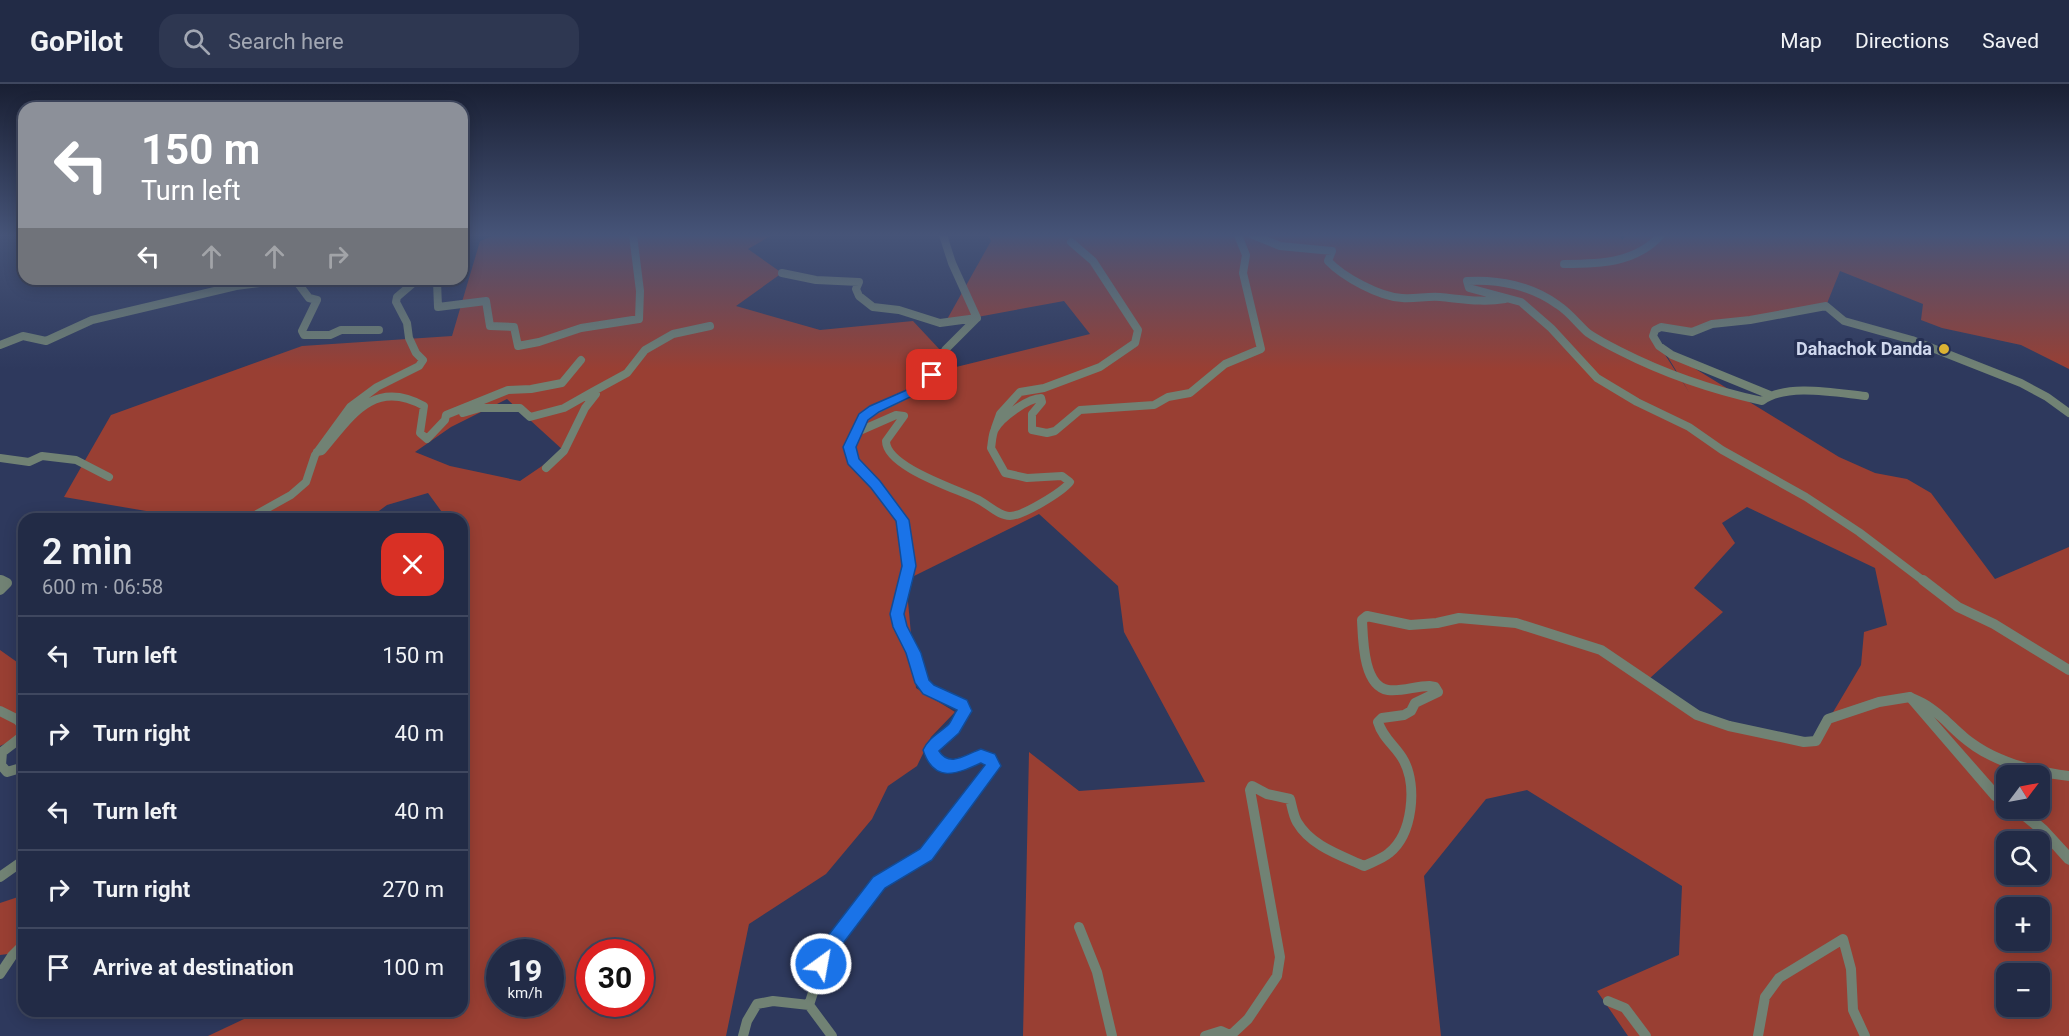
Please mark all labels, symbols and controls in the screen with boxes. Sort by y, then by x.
search box [159,14,579,68]
text: GoPilot [30,25,123,58]
icon: search [180,25,213,58]
text: Search here [228,29,344,54]
text: Map [1780,29,1822,53]
text: Directions [1855,29,1949,53]
text: Saved [1982,29,2039,53]
text: 150 m [141,125,260,174]
icon: left [42,126,120,204]
text: Turn left [141,175,241,207]
icon: left [132,240,165,273]
icon: ahead [195,240,228,273]
icon: ahead [258,240,291,273]
icon: right [321,240,354,273]
place label: Dahachok Danda [1796,338,1932,359]
marker: Dahachok Danda [1937,342,1951,356]
pin [906,349,957,400]
icon: arrive [915,358,948,391]
text: 2 min [42,531,132,573]
button: close [381,533,444,596]
text: 600 m · 06:58 [42,575,163,599]
icon: left [42,639,75,672]
text: Turn left [93,643,177,668]
text: 150 m [382,643,444,668]
icon: right [42,717,75,750]
text: Turn right [93,721,190,746]
text: 40 m [395,721,444,746]
north arrow [1996,765,2050,819]
map controls [1996,765,2050,1017]
icon: left [42,795,75,828]
text: Turn left [93,799,177,824]
text: 40 m [395,799,444,824]
button: search [1996,831,2050,885]
icon: right [42,873,75,906]
text: Turn right [93,877,190,902]
text: 270 m [382,877,444,902]
button: + [1996,897,2050,951]
position arrow [789,932,853,996]
speed limit sign: 30 [576,939,654,1017]
icon: arrive [42,951,75,984]
text: 19 [508,953,542,988]
text: Arrive at destination [93,955,294,980]
text: 100 m [382,955,444,980]
button: − [1996,963,2050,1017]
text: km/h [507,984,543,1002]

